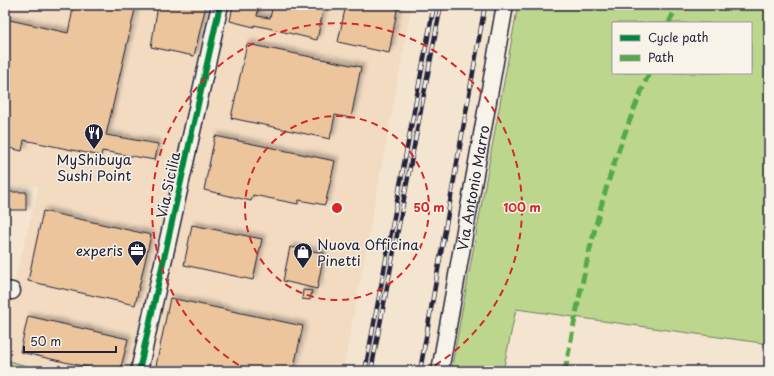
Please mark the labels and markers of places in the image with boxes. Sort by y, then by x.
restaurant icon: MyShibuya Sushi Point [83,122,105,150]
place label: MyShibuya Sushi Point [56,149,132,186]
centre of rings [330,201,344,215]
place label: Nuova Officina Pinetti [317,234,419,271]
office icon: experis [126,239,148,267]
place label: experis [76,240,123,261]
shop icon: Nuova Officina Pinetti [292,241,314,269]

